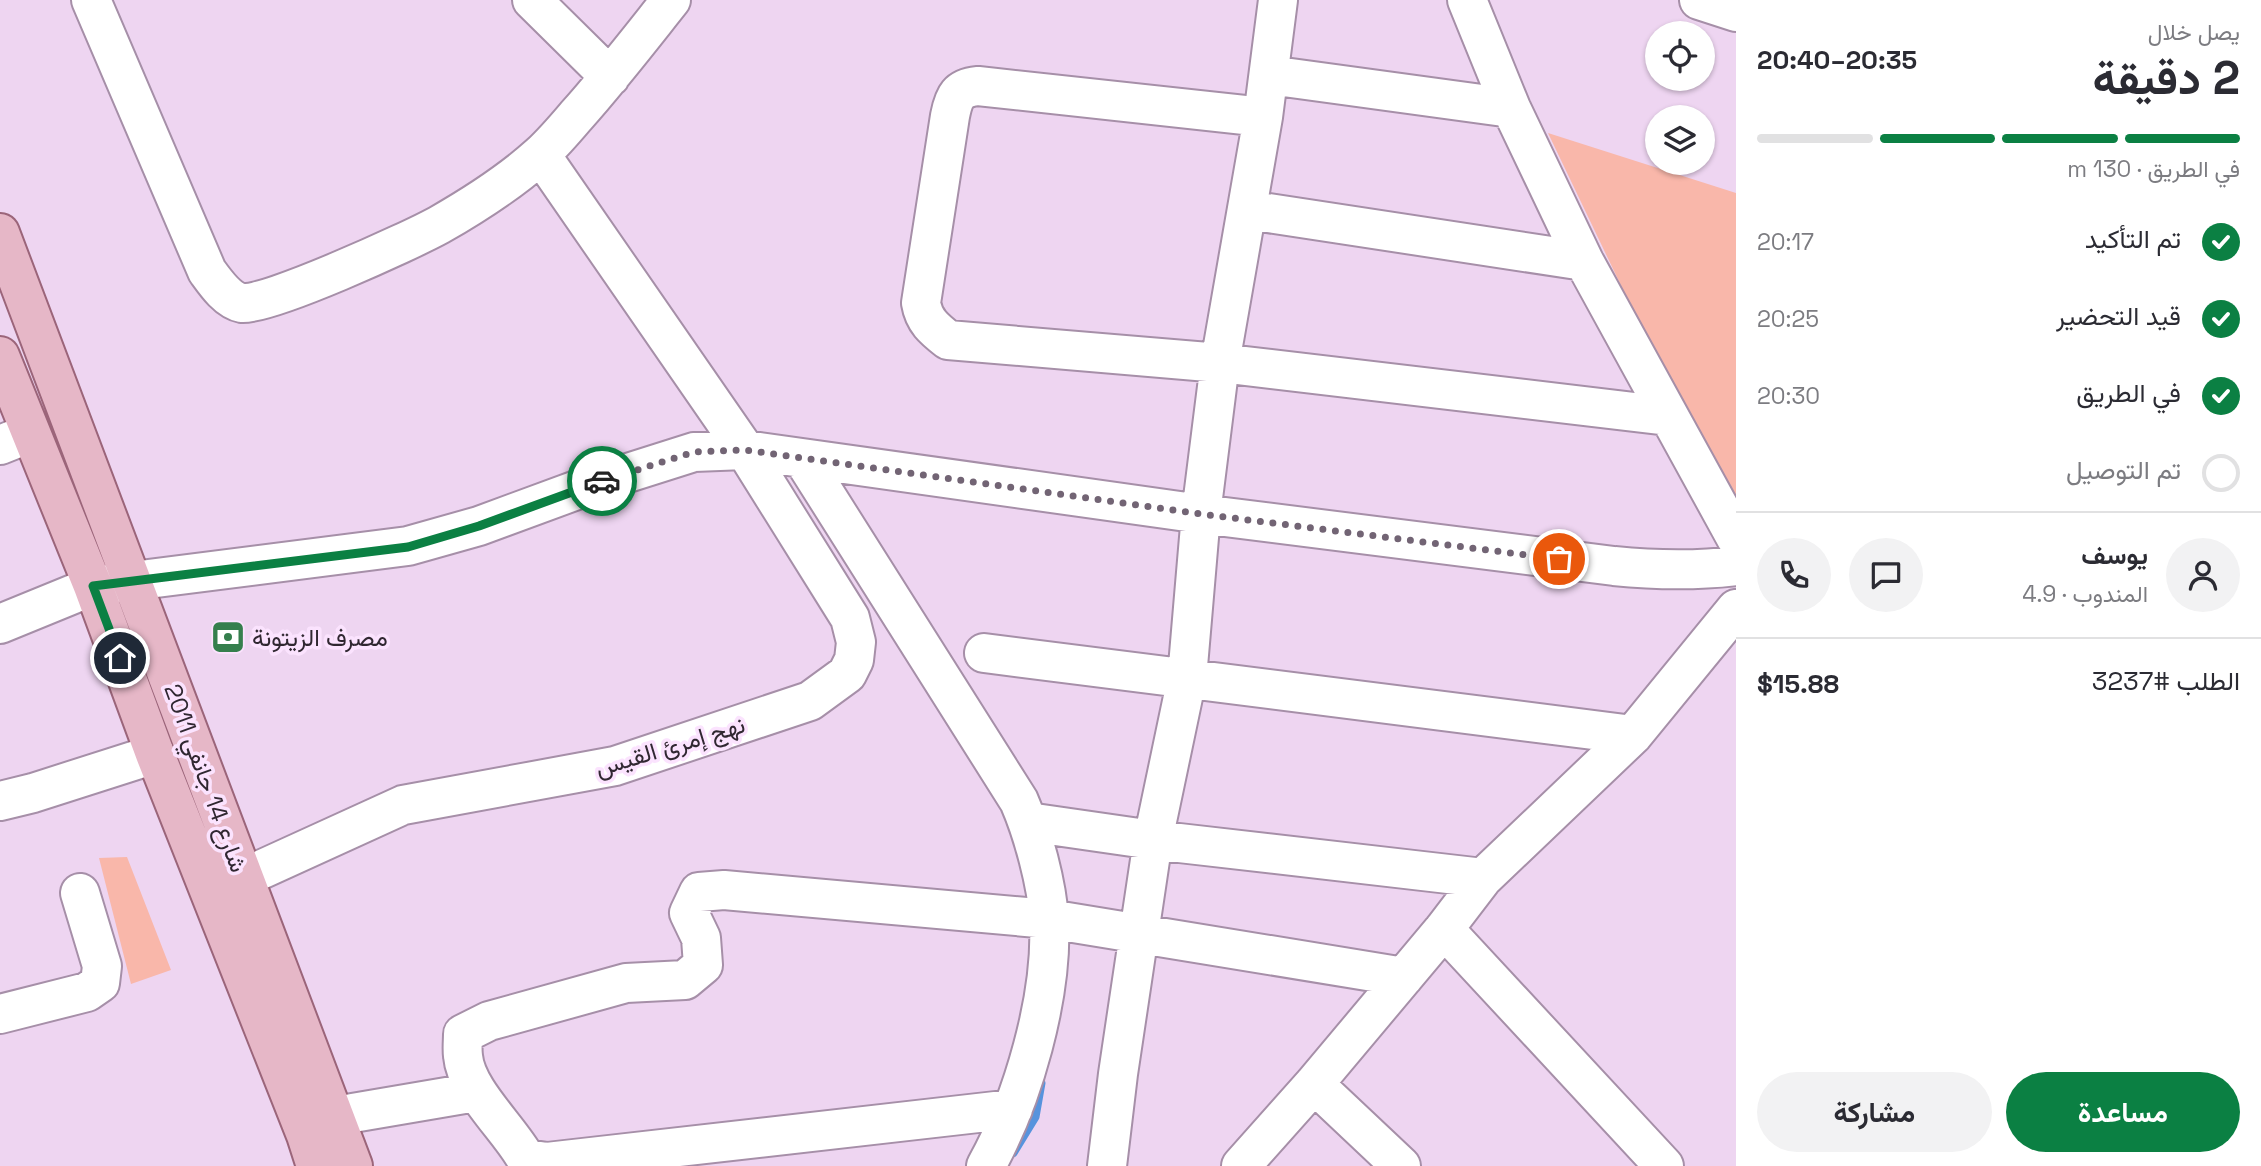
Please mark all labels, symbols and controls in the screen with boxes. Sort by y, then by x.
text: يصل خلال [2148,17,2240,47]
map controls [1645,21,1715,175]
button: locate [1645,21,1715,91]
text: 20:35–20:40 [1757,43,1917,77]
text: 2 دقيقة [2093,49,2240,107]
button: layers [1645,105,1715,175]
text: في الطريق · 130 m [2067,154,2240,184]
text: تم التأكيد [2085,222,2181,256]
icon: check [2202,223,2240,261]
text: 20:17 [1757,227,1814,257]
text: قيد التحضير [2056,299,2181,333]
icon: check [2202,300,2240,338]
text: 20:25 [1757,304,1819,334]
text: في الطريق [2076,376,2181,410]
icon: check [2202,377,2240,415]
text: 20:30 [1757,381,1820,411]
courier [567,446,637,516]
text: تم التوصيل [2066,453,2181,487]
icon: car [583,462,621,500]
pin [1529,529,1589,589]
button: phone [1757,538,1831,612]
button: chat [1849,538,1923,612]
text: يوسف [2081,538,2148,572]
button: person [2166,538,2240,612]
icon: bag [1540,540,1578,578]
text: المندوب · 4.9 [2022,579,2148,609]
bank icon: مصرف الزيتونة [209,618,247,656]
place label: مصرف الزيتونة [252,622,388,653]
pin [90,628,150,688]
icon: home [101,639,139,677]
text: الطلب #3237 [2092,664,2240,698]
text: $15.88 [1757,667,1839,701]
street label: شارع 14 جانفي 2011 [154,679,255,878]
street label: نهج إمرئ القيس [591,709,749,785]
button: مشاركة [1757,1072,1992,1152]
button: مساعدة [2006,1072,2240,1152]

